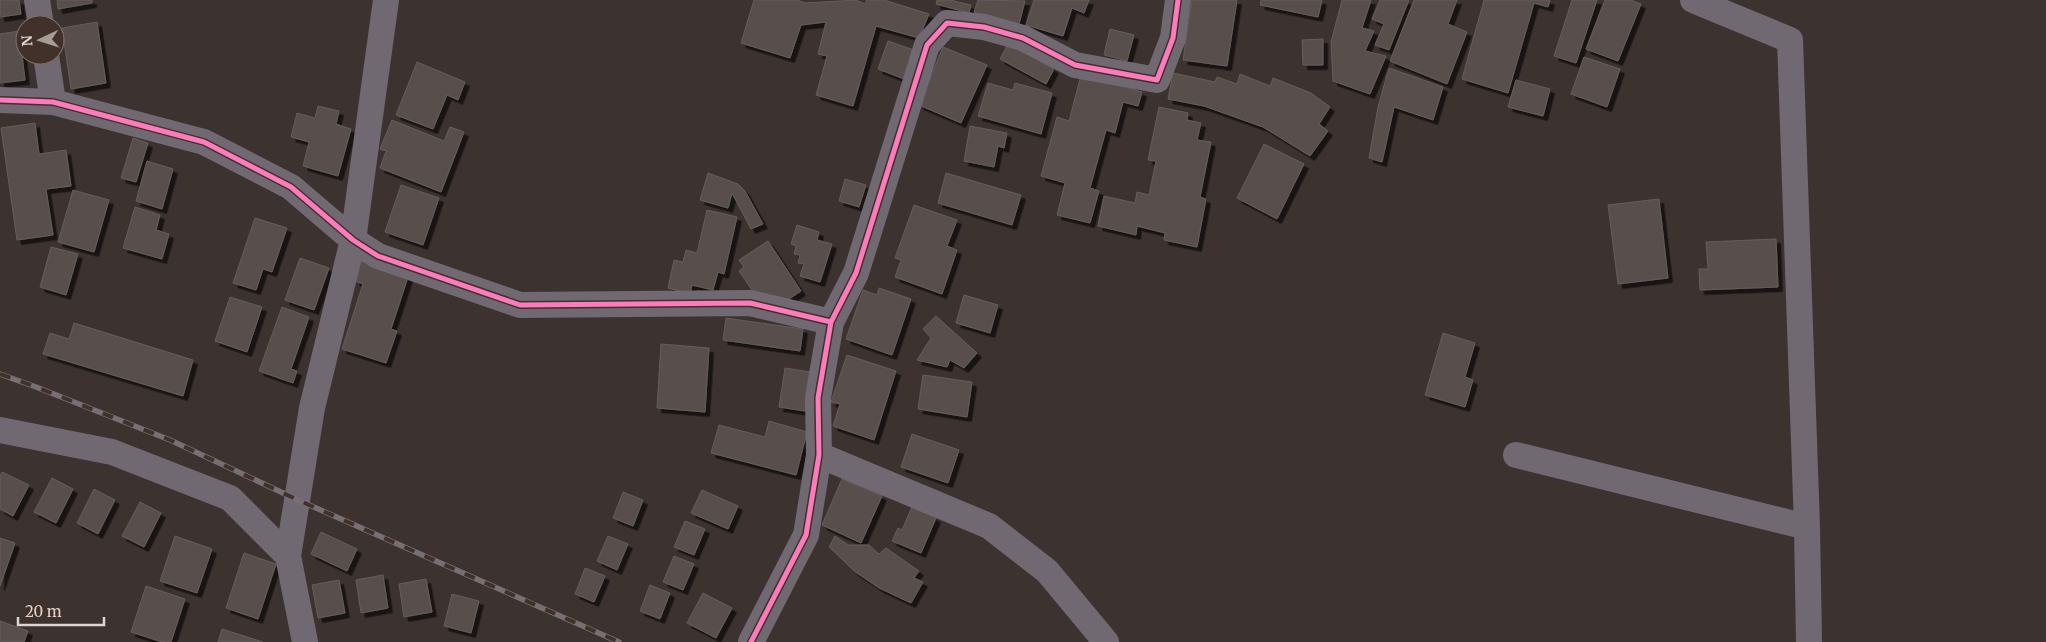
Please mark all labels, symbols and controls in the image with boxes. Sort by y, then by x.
north arrow [15,15,65,65]
text: N [18,35,36,47]
scale bar [18,594,104,626]
text: 20 m [25,602,62,621]

